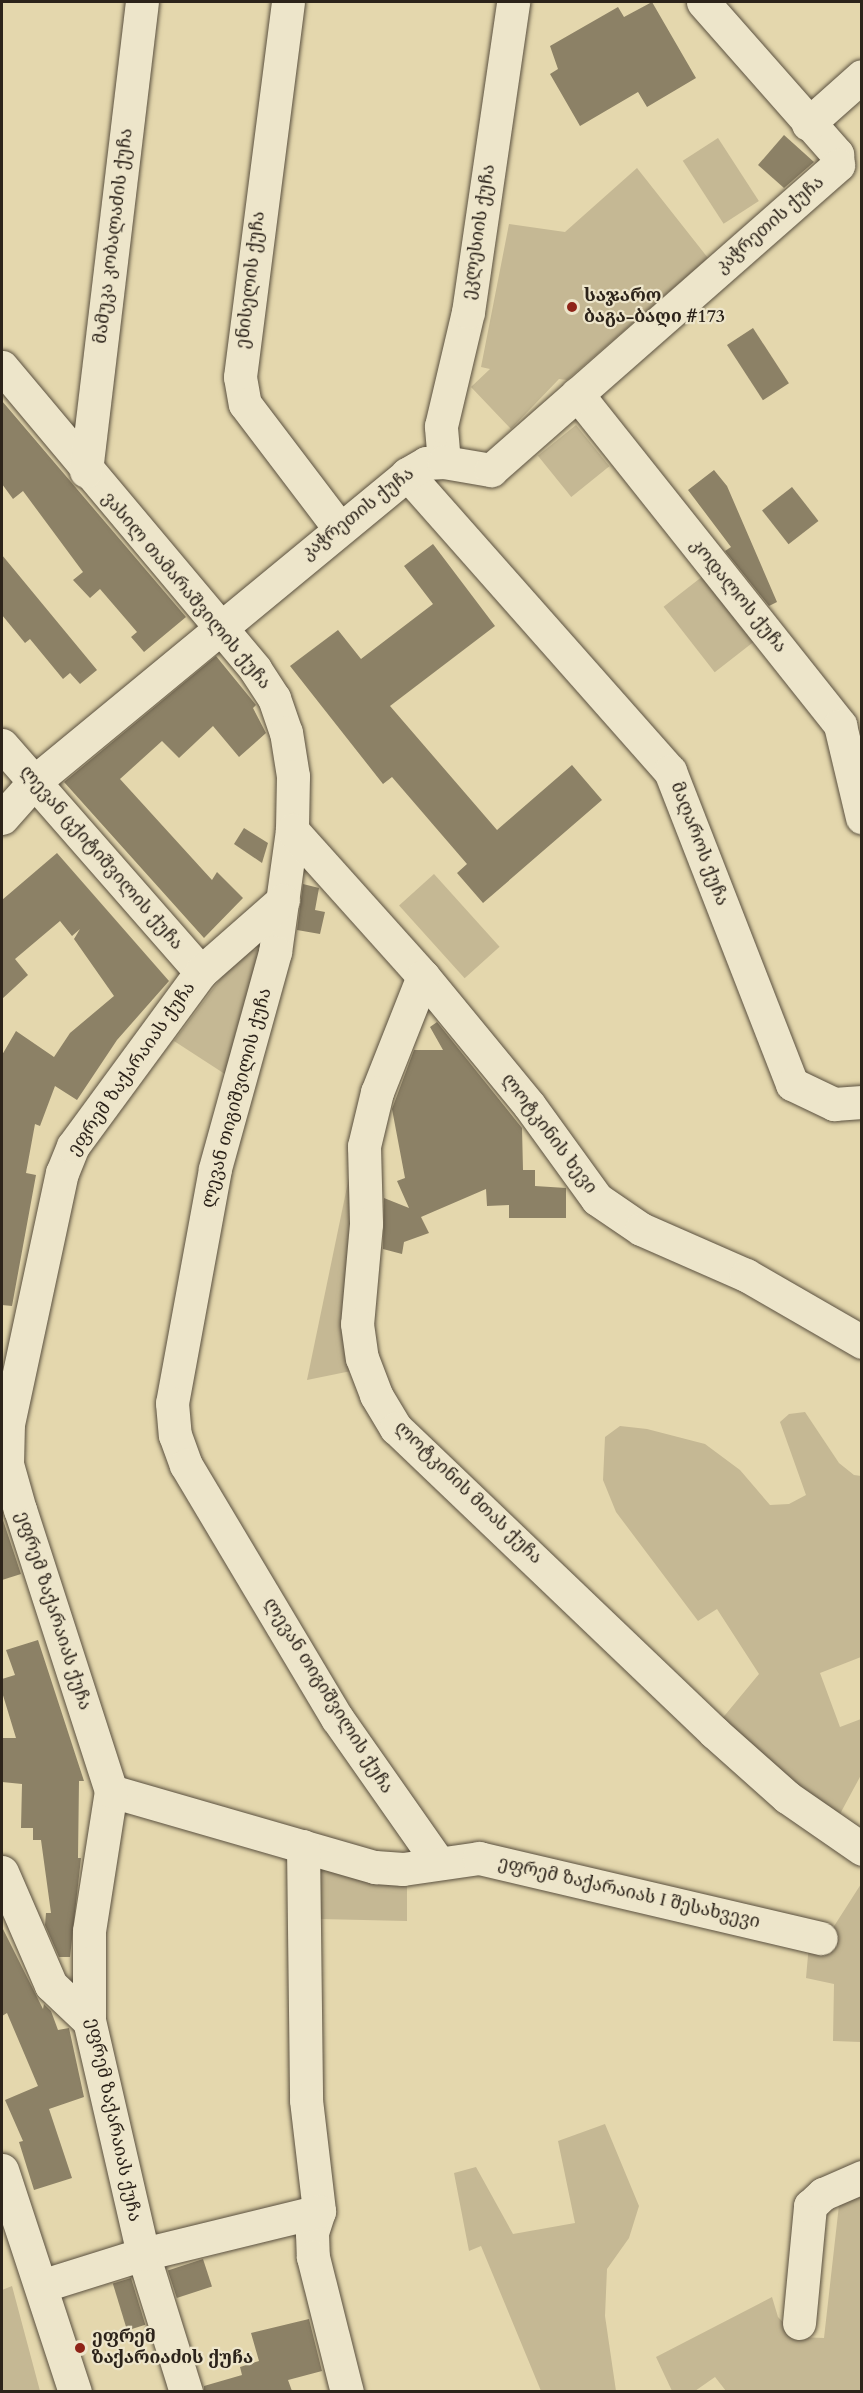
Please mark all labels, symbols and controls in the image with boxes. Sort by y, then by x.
street label: მამუკა კობალაძის ქუჩა [90,127,138,345]
street label: ეკლესიის ქუჩა [458,163,500,301]
street label: კაჭრეთის ქუჩა [711,172,829,278]
street label: ენისელის ქუჩა [232,210,270,350]
place label: საჯარო ბაგა-ბაღი #173 [584,286,725,328]
marker: საჯარო ბაგა-ბაღი #173 [565,300,579,314]
street label: კაჭრეთის ქუჩა [297,463,419,565]
street label: ვასილ თამარაშვილის ქუჩა [97,488,275,694]
street label: კოდალოს ქუჩა [685,535,791,657]
street label: ლევან ცქიტიშვილის ქუჩა [15,761,187,955]
street label: მაღაროს ქუჩა [665,779,733,909]
street label: ეფრემ ზაქარაიას ქუჩა [64,978,200,1160]
street label: ლევან თიგიშვილის ქუჩა [197,986,277,1210]
street label: ლოტკინის ხევი [497,1070,601,1198]
street label: ლოტკინის მთას ქუჩა [390,1417,546,1569]
street label: ეფრემ ზაქარაიას ქუჩა [11,1509,95,1713]
street label: ლევან თიგიშვილის ქუჩა [259,1594,397,1798]
street label: ეფრემ ზაქარაიას I შესახვევი [496,1852,762,1934]
street label: ეფრემ ზაქარაიას ქუჩა [81,2016,145,2224]
place label: ეფრემ ზაქარიაძის ქუჩა [92,2327,253,2370]
marker: ეფრემ ზაქარიაძის ქუჩა [73,2341,87,2355]

